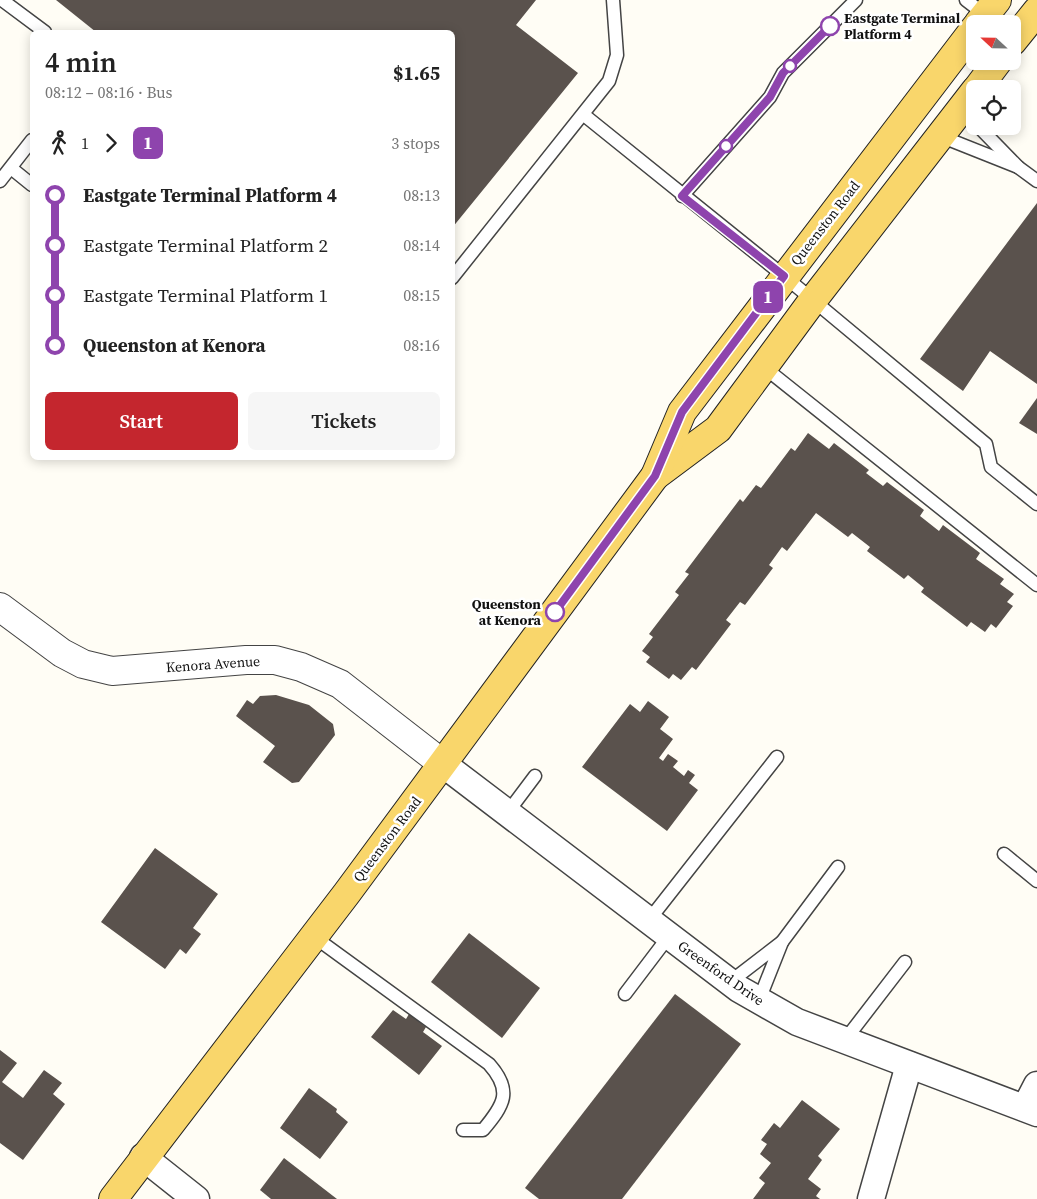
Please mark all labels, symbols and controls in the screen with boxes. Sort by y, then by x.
place label: Eastgate Terminal Platform 4 [844,8,961,44]
north arrow [966,15,1021,70]
map controls [966,15,1021,135]
marker: Eastgate Terminal Platform 4 [820,16,840,36]
text: 4 min [45,43,117,81]
unlabelled marker [783,59,797,73]
text: $1.65 [393,60,440,86]
button: locate [966,80,1021,135]
text: 08:12 – 08:16 · Bus [45,81,173,103]
icon: walk [45,129,73,157]
icon: forward [97,129,125,157]
text: 1 [143,130,153,155]
text: 1 [81,132,89,154]
text: 3 stops [391,132,440,154]
unlabelled marker [719,139,733,153]
street label: Queenston Road [786,176,864,270]
text: Eastgate Terminal Platform 4 [83,182,337,208]
text: 08:13 [403,184,440,206]
text: Eastgate Terminal Platform 2 [83,232,328,258]
text: 08:14 [403,234,440,256]
line badge: 1 [752,281,784,313]
text: Eastgate Terminal Platform 1 [83,282,328,308]
text: 08:15 [403,284,440,306]
text: 1 [763,284,773,309]
text: Queenston at Kenora [83,332,266,358]
text: 08:16 [403,334,440,356]
button: Start [45,392,238,450]
button: Tickets [248,392,440,450]
place label: Queenston at Kenora [472,594,542,630]
marker: Queenston at Kenora [545,602,565,622]
street label: Kenora Avenue [165,651,261,677]
street label: Queenston Road [348,792,426,886]
street label: Greenford Drive [674,936,768,1010]

